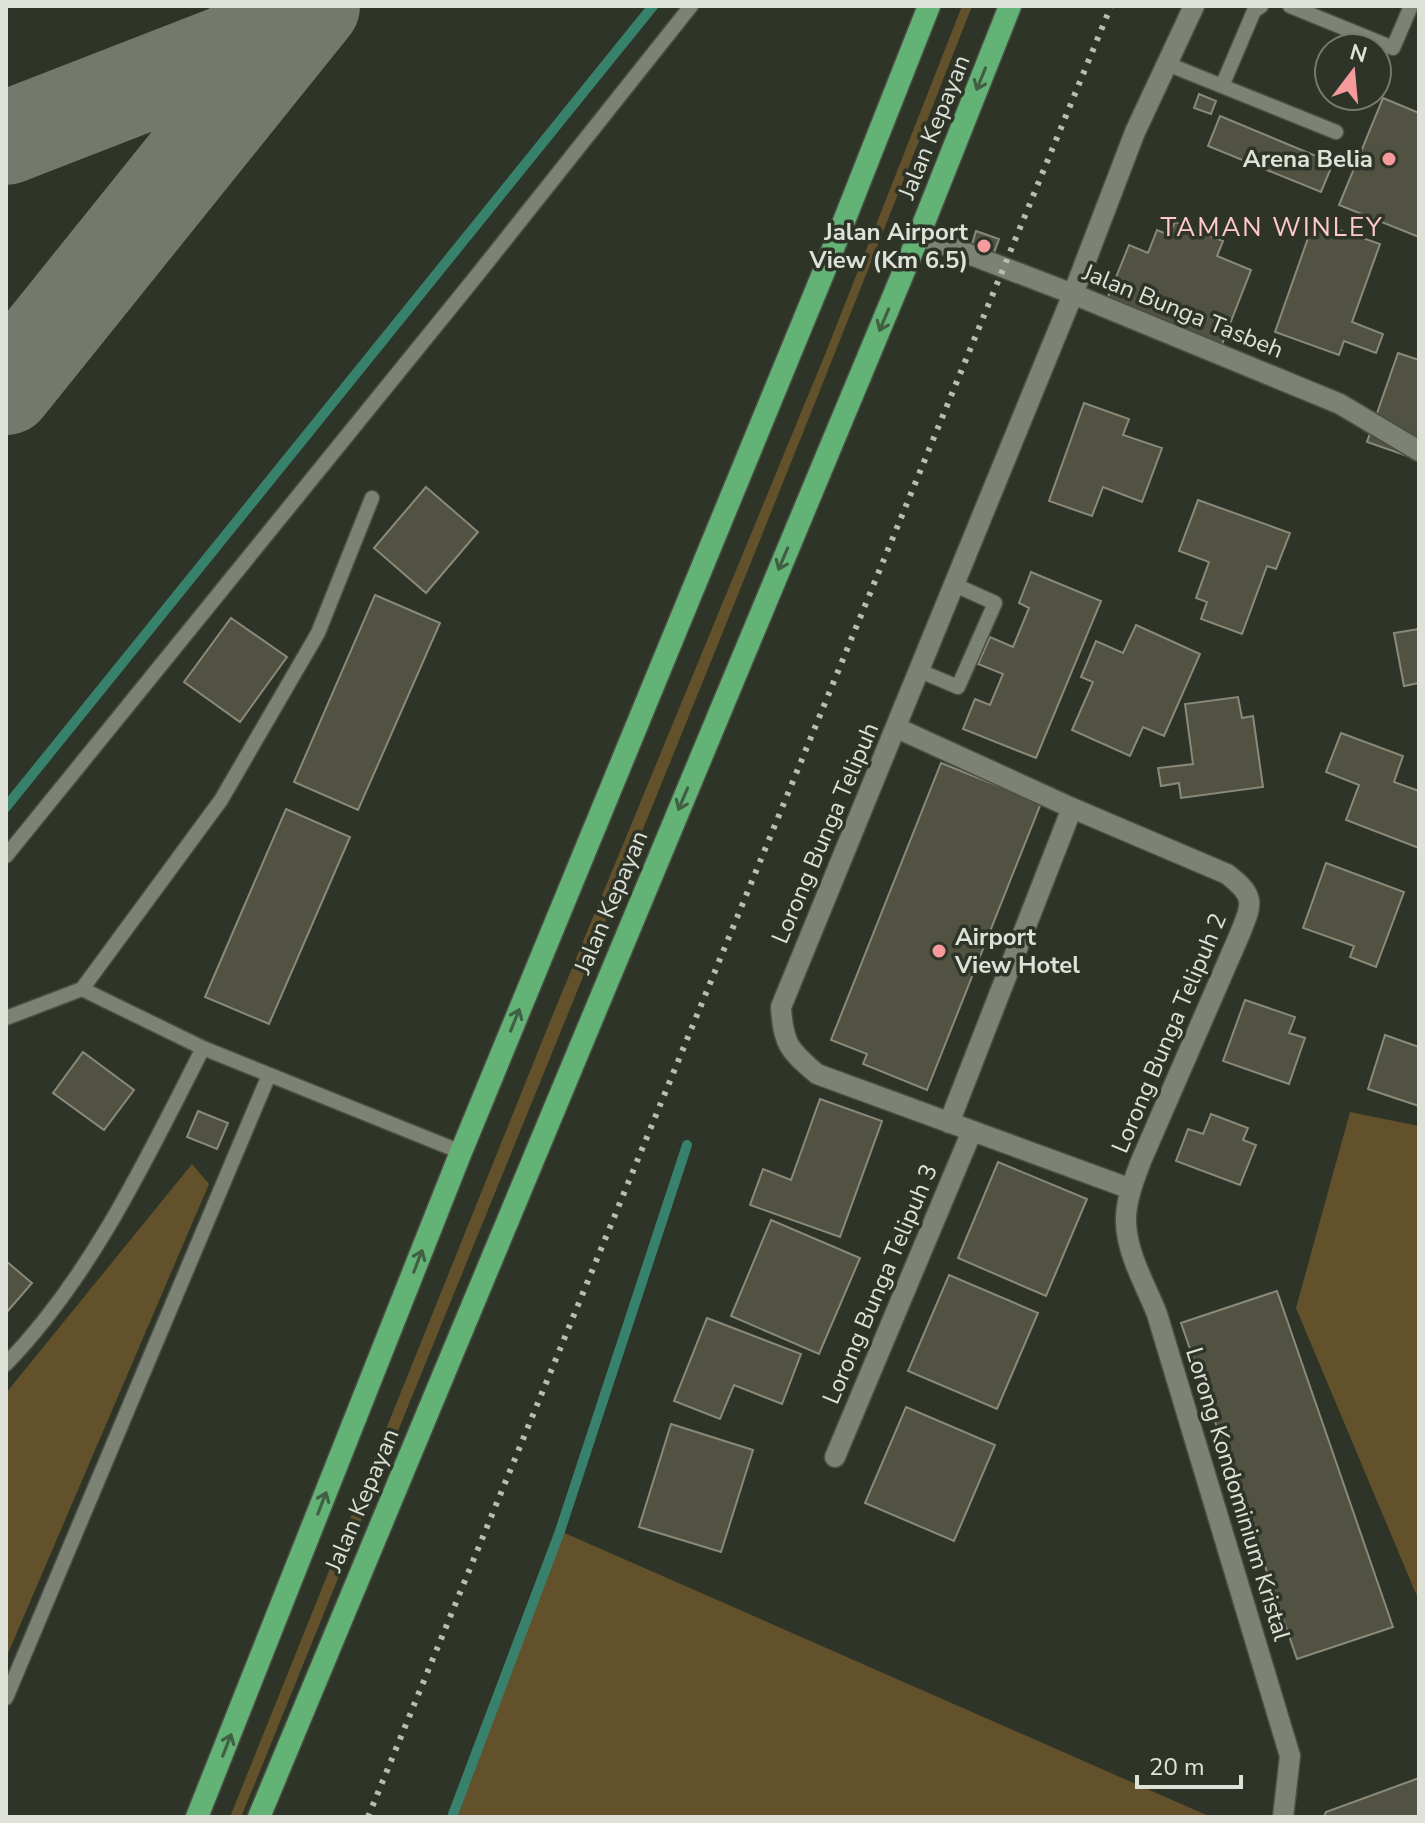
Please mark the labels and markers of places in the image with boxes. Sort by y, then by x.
place label: Arena Belia [1243,143,1373,175]
marker: Arena Belia [1380,150,1398,168]
place label: Jalan Airport View (Km 6.5) [809,216,969,276]
marker: Jalan Airport View (Km 6.5) [975,237,993,255]
place label: Airport View Hotel [954,921,1080,981]
marker: Airport View Hotel [930,942,948,960]

